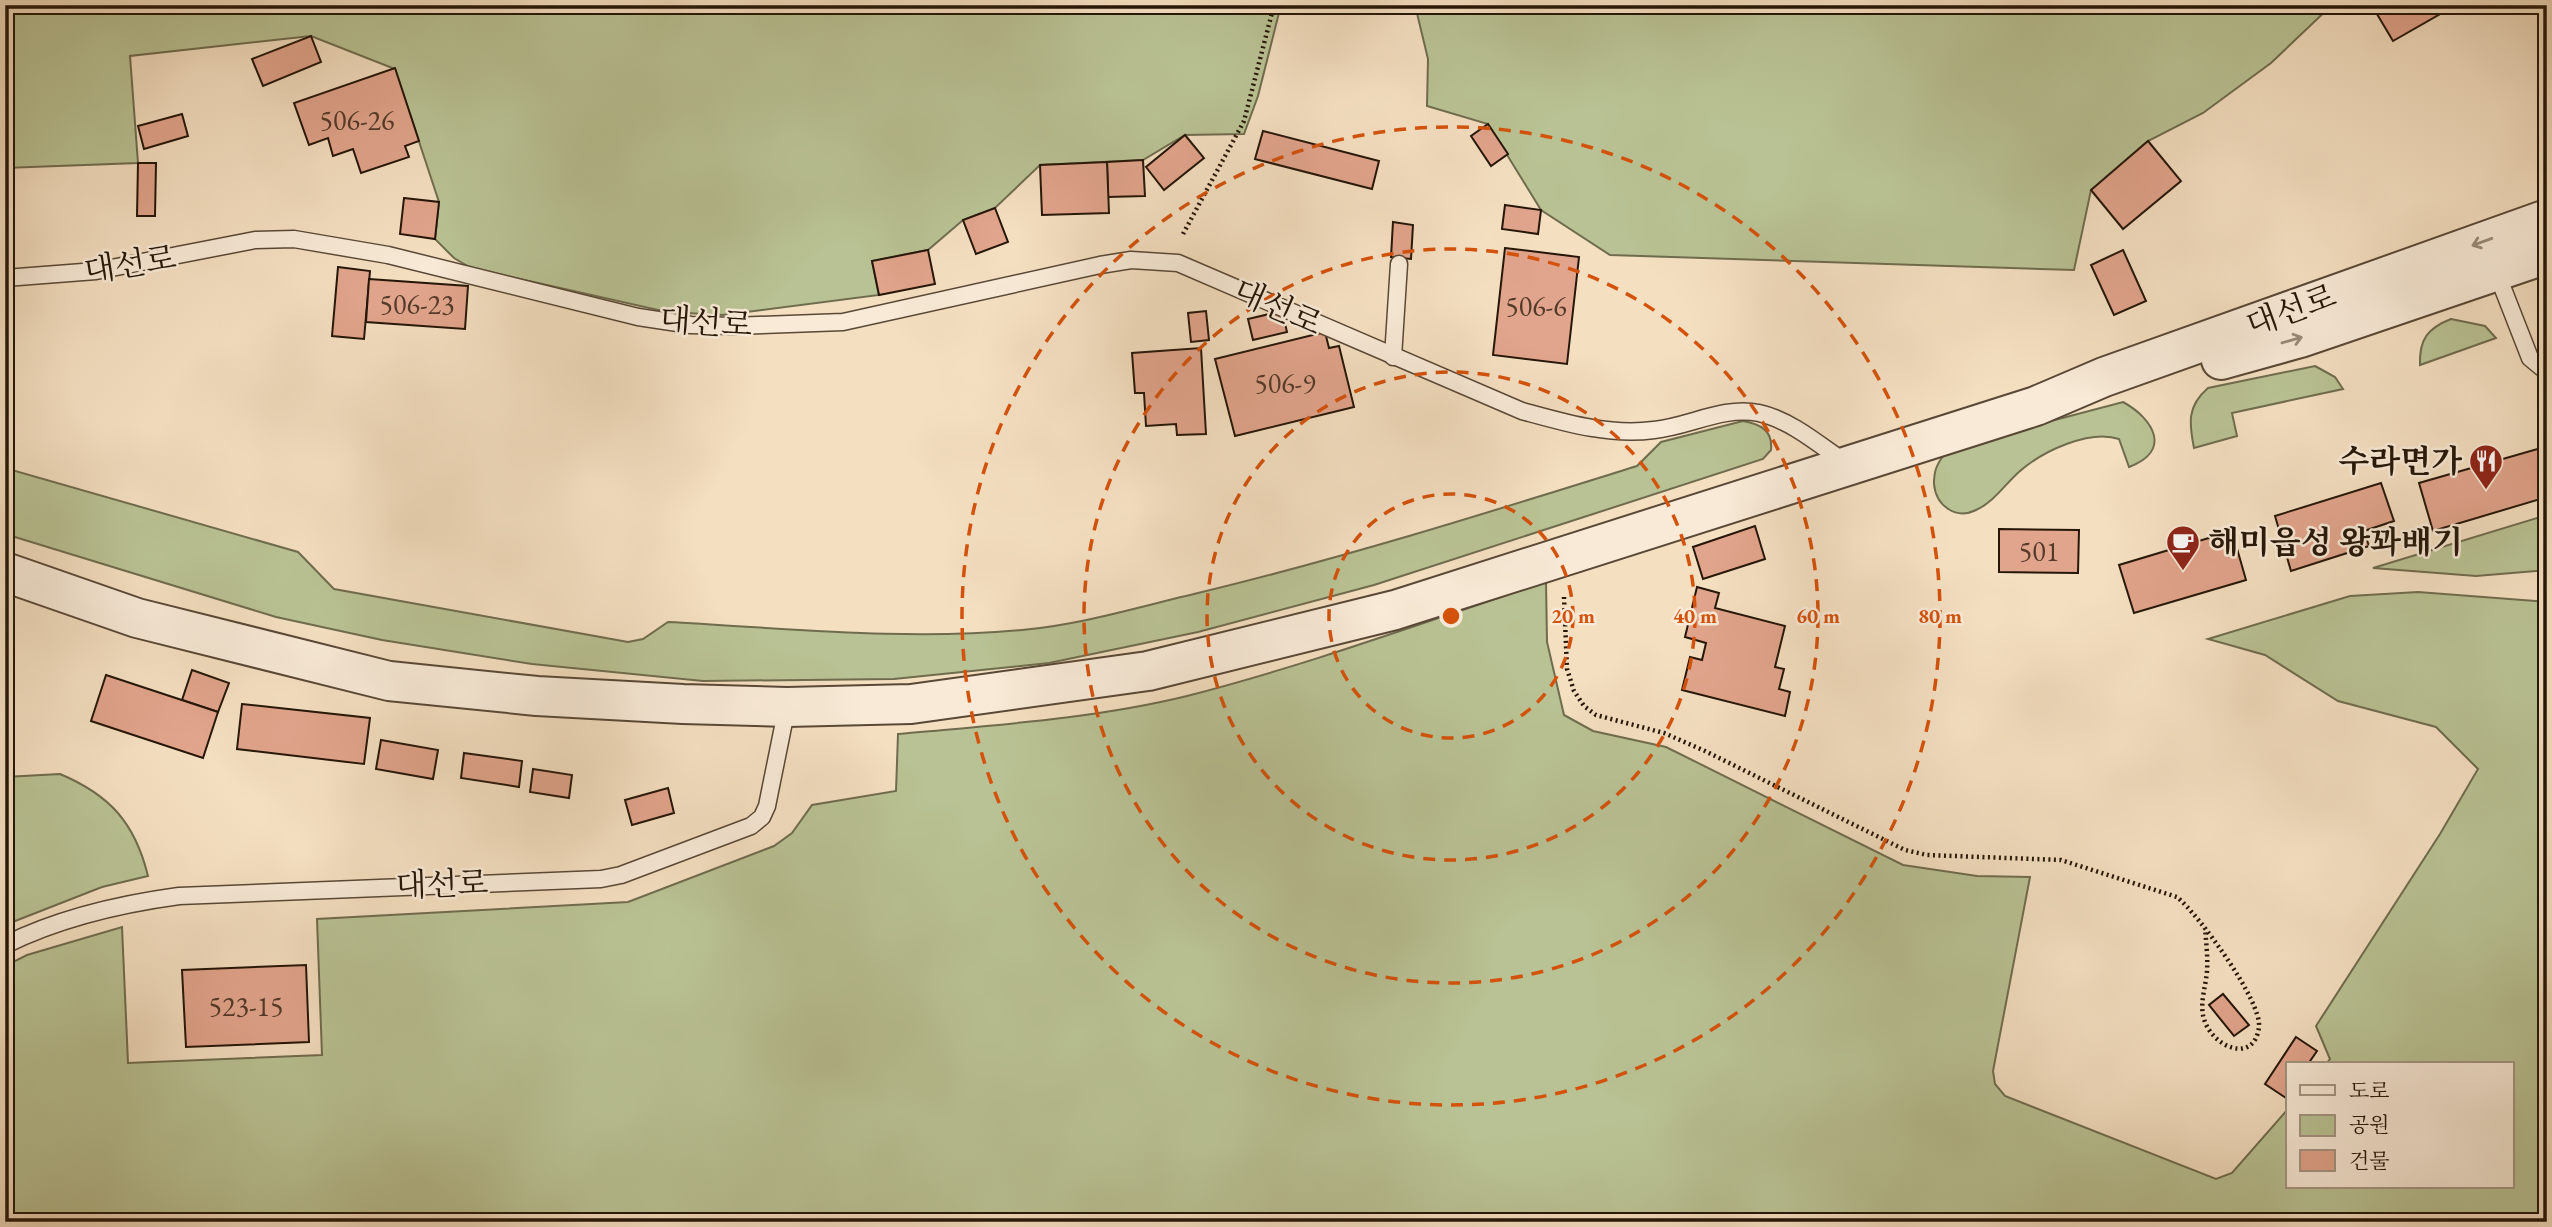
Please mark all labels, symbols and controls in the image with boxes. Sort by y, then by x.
house number: 506-26 [320,102,394,138]
street label: 대선로 [81,236,179,292]
one-way arrow [2472,237,2494,249]
street label: 대선로 [1227,269,1329,345]
street label: 대선로 [2240,274,2342,346]
house number: 506-23 [380,286,454,322]
house number: 506-6 [1505,288,1567,324]
street label: 대선로 [658,298,754,346]
one-way arrow [2281,333,2303,346]
house number: 506-9 [1254,365,1316,401]
place label: 수라면가 [2338,440,2463,482]
restaurant icon: 수라면가 [2467,442,2505,491]
place label: 해미읍성 왕꽈배기 [2208,521,2463,563]
cafe icon: 해미읍성 왕꽈배기 [2164,523,2202,572]
house number: 501 [2019,533,2059,569]
text: 20 m [1551,602,1595,629]
text: 40 m [1673,602,1717,629]
text: 60 m [1796,602,1840,629]
text: 80 m [1918,602,1962,629]
centre of rings [1439,604,1463,628]
street label: 대선로 [395,861,489,907]
house number: 523-15 [209,988,283,1024]
legend [2286,1062,2514,1188]
text: 도로 [2349,1077,2390,1104]
text: 공원 [2349,1111,2390,1138]
text: 건물 [2349,1147,2390,1174]

